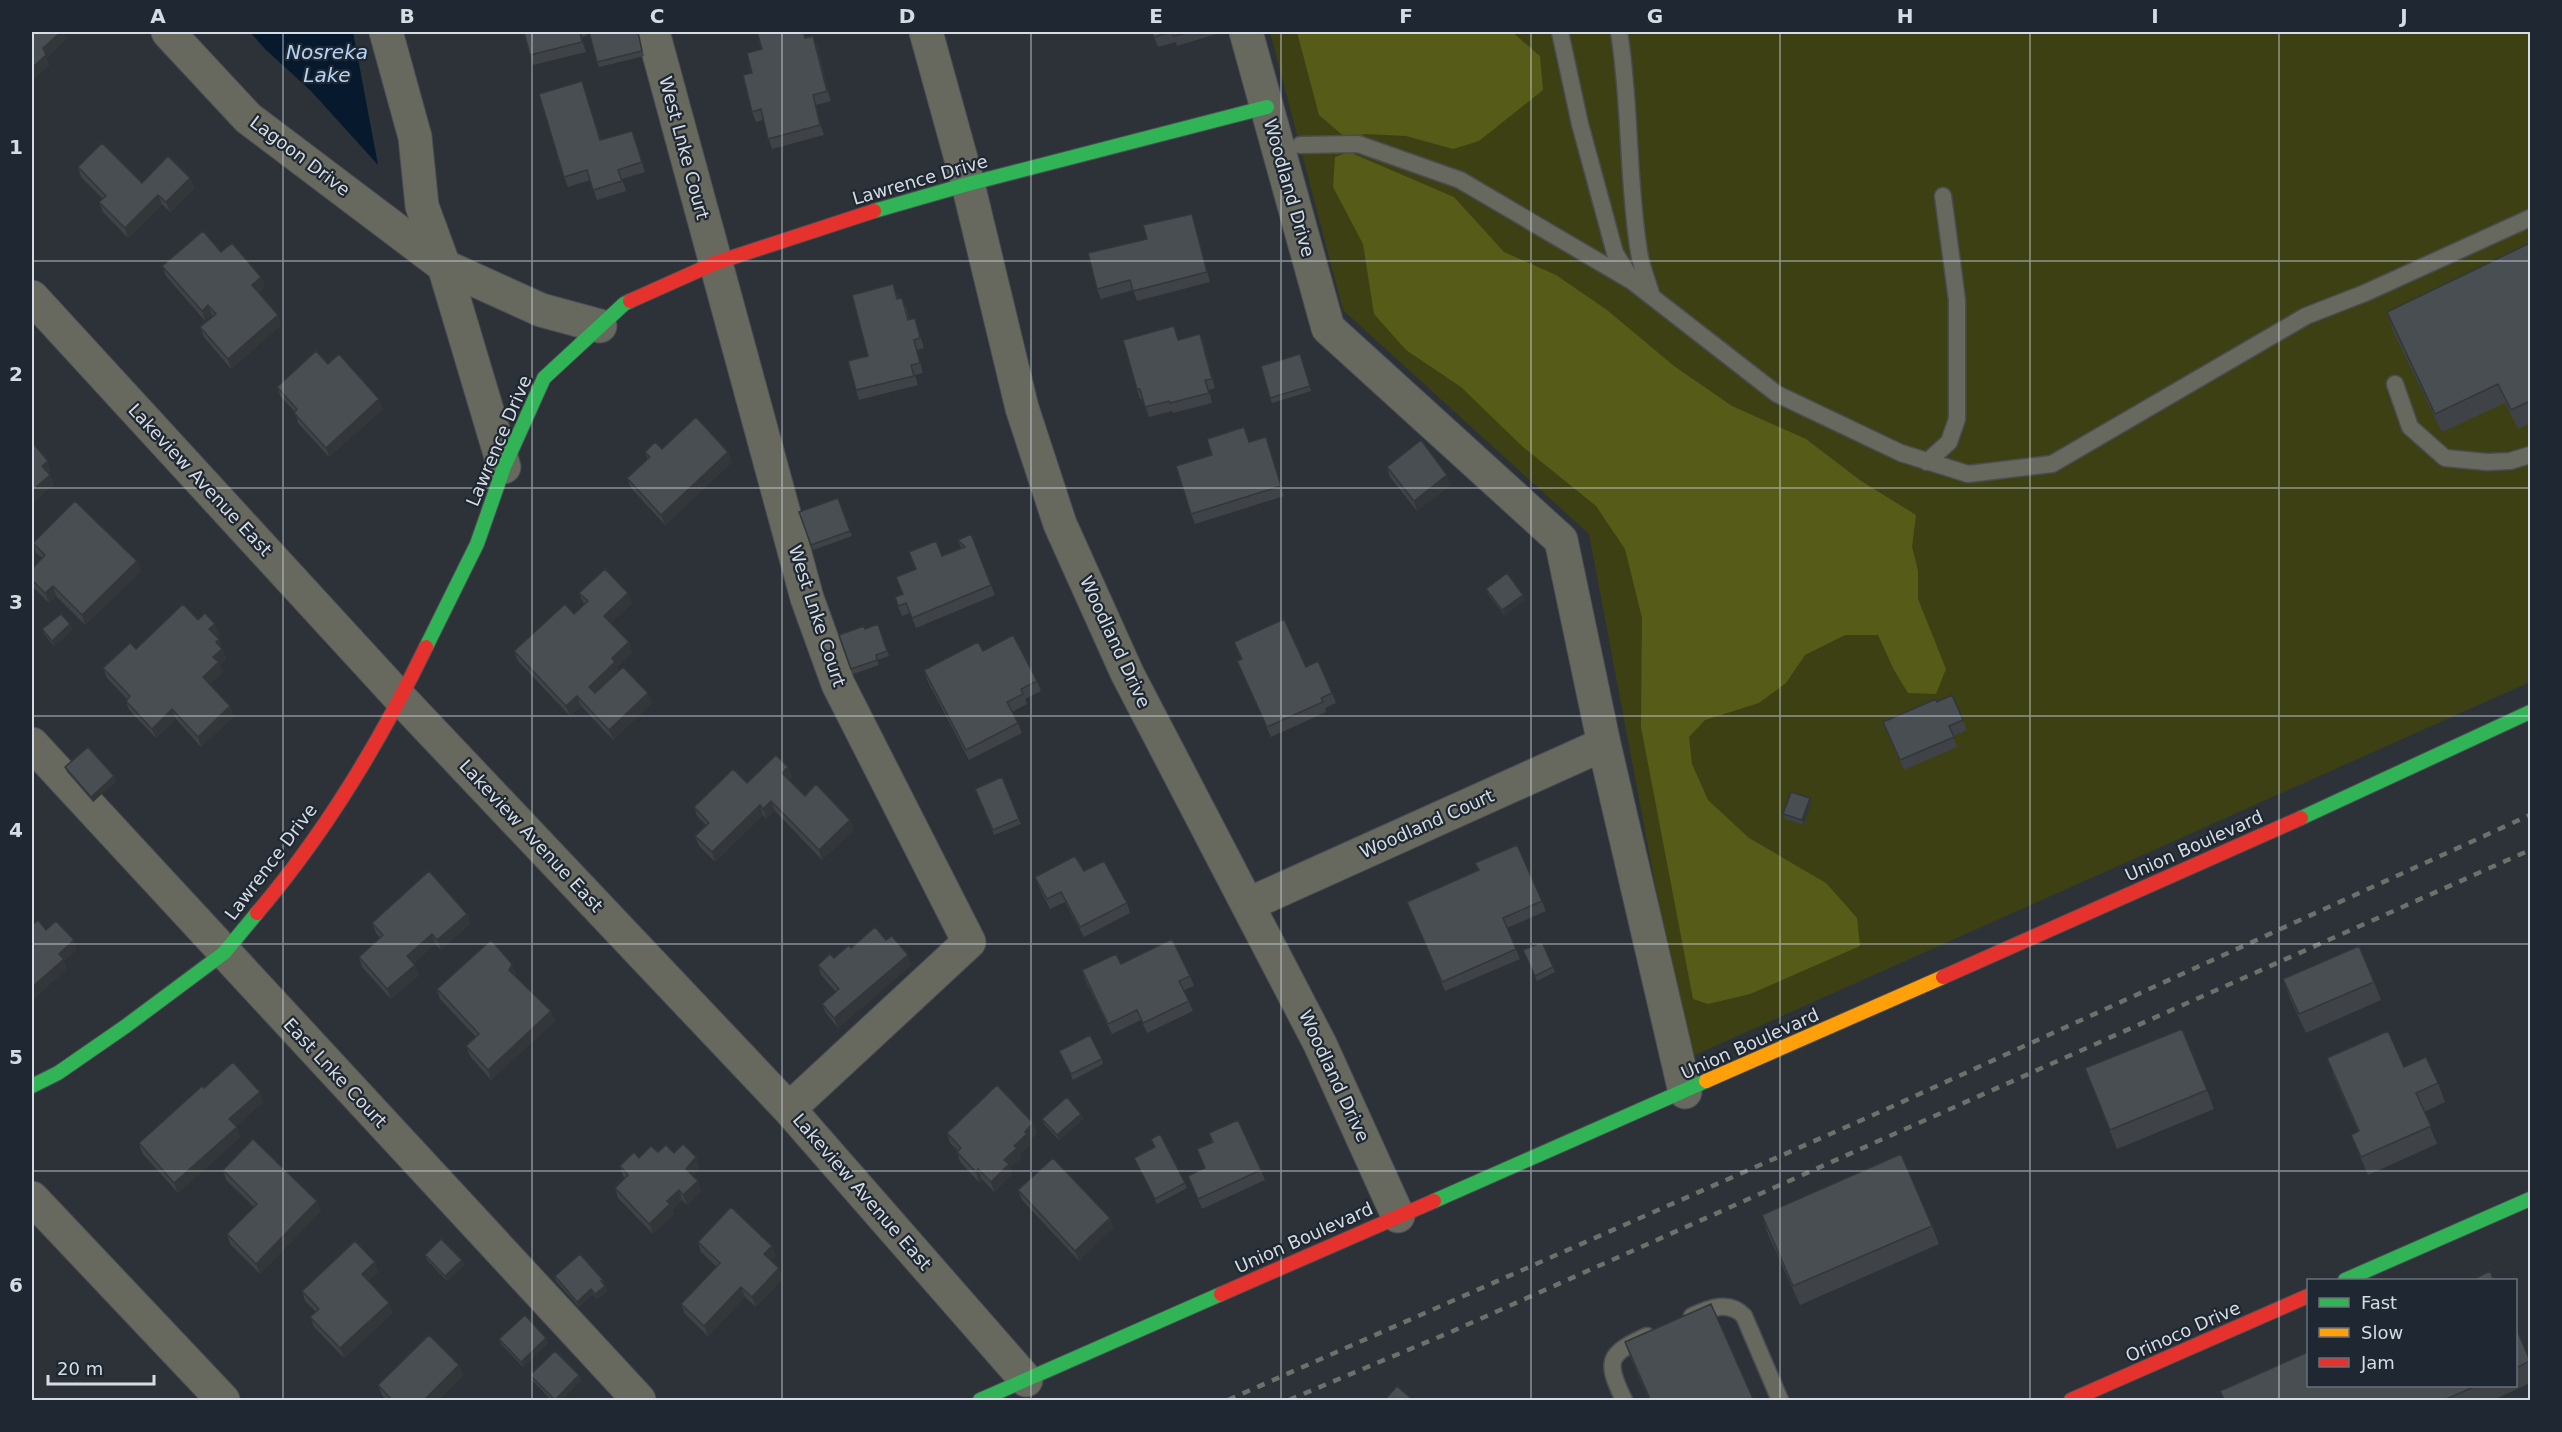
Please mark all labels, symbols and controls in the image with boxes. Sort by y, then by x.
text: A [150,4,166,28]
text: B [399,4,415,28]
text: C [650,4,664,28]
text: D [899,4,915,28]
text: E [1149,4,1163,28]
text: F [1399,4,1413,28]
text: G [1647,4,1663,28]
text: H [1897,4,1913,28]
text: I [2151,4,2159,28]
text: J [2398,4,2408,28]
water label: Nosreka Lake [286,40,368,87]
street label: West Lnke Court [655,74,714,222]
street label: Lagoon Drive [246,111,354,200]
street label: Woodland Drive [1260,116,1319,259]
text: 1 [9,135,23,159]
street label: Lawrence Drive [850,150,990,209]
text: 2 [9,362,23,386]
street label: Lawrence Drive [462,372,536,509]
street label: Lakeview Avenue East [124,399,276,560]
street label: West Lnke Court [785,542,850,689]
street label: Woodland Drive [1076,573,1155,711]
text: 3 [9,590,23,614]
street label: Lakeview Avenue East [455,755,607,916]
street label: Woodland Court [1357,785,1497,862]
street label: Lawrence Drive [220,799,321,924]
street label: Union Boulevard [2122,806,2266,885]
text: 4 [9,818,23,842]
street label: Union Boulevard [1678,1004,1822,1083]
street label: Woodland Drive [1295,1007,1374,1145]
street label: East Lnke Court [279,1014,391,1132]
text: 5 [9,1045,23,1069]
street label: Lakeview Avenue East [789,1109,936,1274]
street label: Union Boulevard [1232,1198,1376,1277]
text: 6 [9,1273,23,1297]
legend [2307,1279,2517,1387]
text: Fast [2361,1292,2397,1313]
street label: Orinoco Drive [2122,1297,2244,1366]
text: Slow [2361,1322,2403,1343]
scale bar [48,1348,154,1386]
text: Jam [2360,1352,2395,1373]
text: 20 m [57,1358,103,1379]

